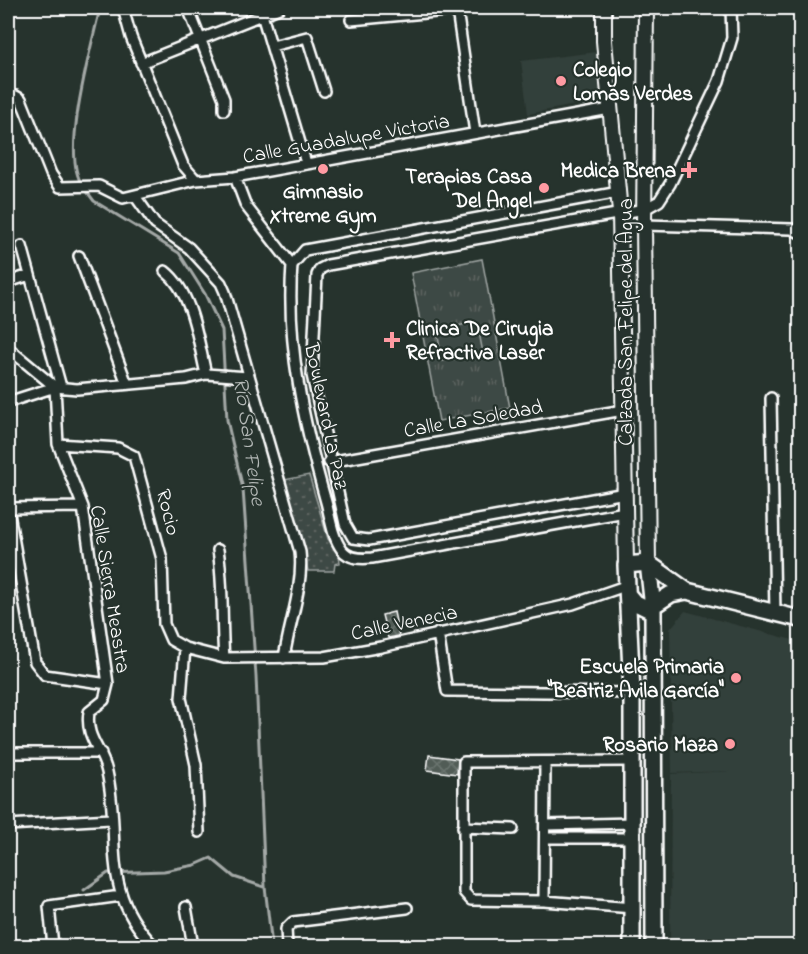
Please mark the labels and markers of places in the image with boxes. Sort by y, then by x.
place label: Colegio Lomas Verdes [573,56,693,110]
marker: Colegio Lomas Verdes [554,74,568,88]
place label: Medica Brena [561,157,676,187]
marker: Medica Brena [680,161,698,179]
marker: Gimnasio Xtreme Gym [316,162,330,176]
place label: Terapias Casa Del Angel [405,163,532,219]
place label: Gimnasio Xtreme Gym [269,178,377,234]
marker: Terapias Casa Del Angel [537,181,551,195]
place label: Clinica De Cirugia Refractiva Laser [406,315,553,369]
marker: Clinica De Cirugia Refractiva Laser [383,331,401,349]
place label: Escuela Primaria "Beatriz Avila García" [546,653,724,707]
marker: Escuela Primaria "Beatriz Avila García" [729,671,743,685]
place label: Rosario Maza [603,731,718,761]
marker: Rosario Maza [723,737,737,751]

